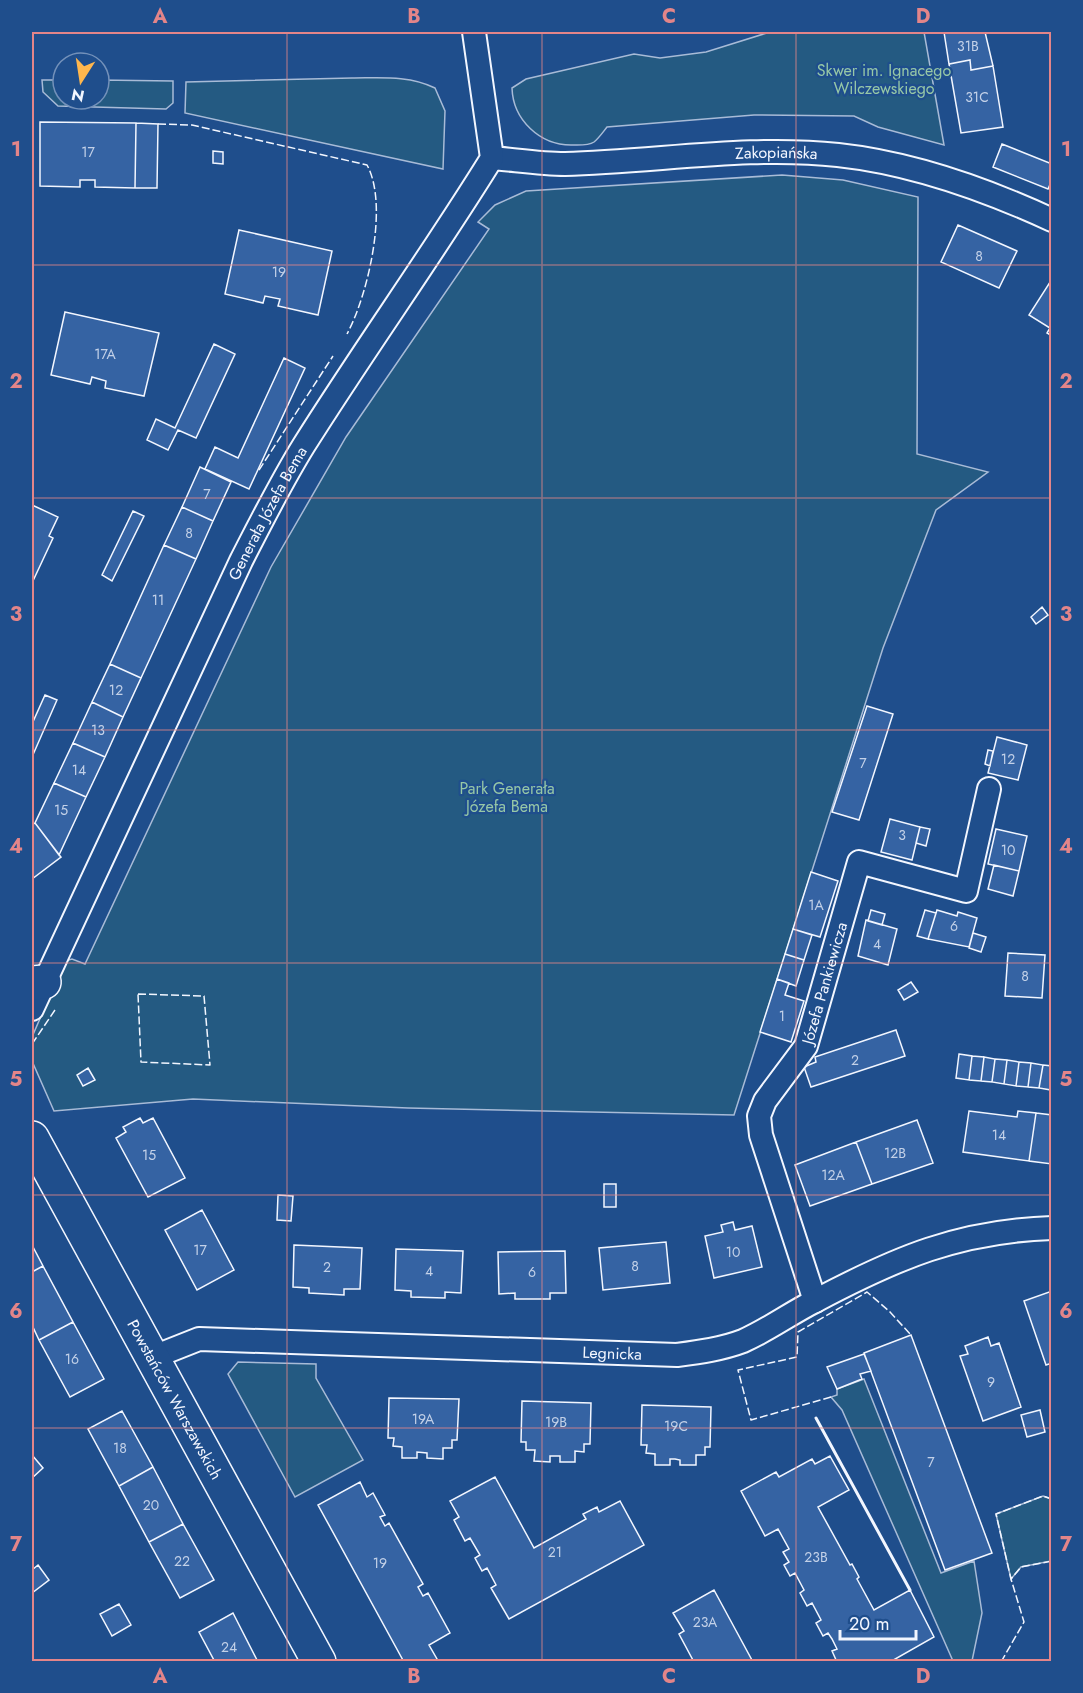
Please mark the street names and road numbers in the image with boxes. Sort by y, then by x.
street label: Zakopiańska [735,141,818,165]
street label: Generała Józefa Bema [223,442,313,584]
street label: Józefa Pankiewicza [796,919,853,1049]
street label: Powstańców Warszawskich [122,1315,228,1484]
street label: Legnicka [582,1341,642,1366]

